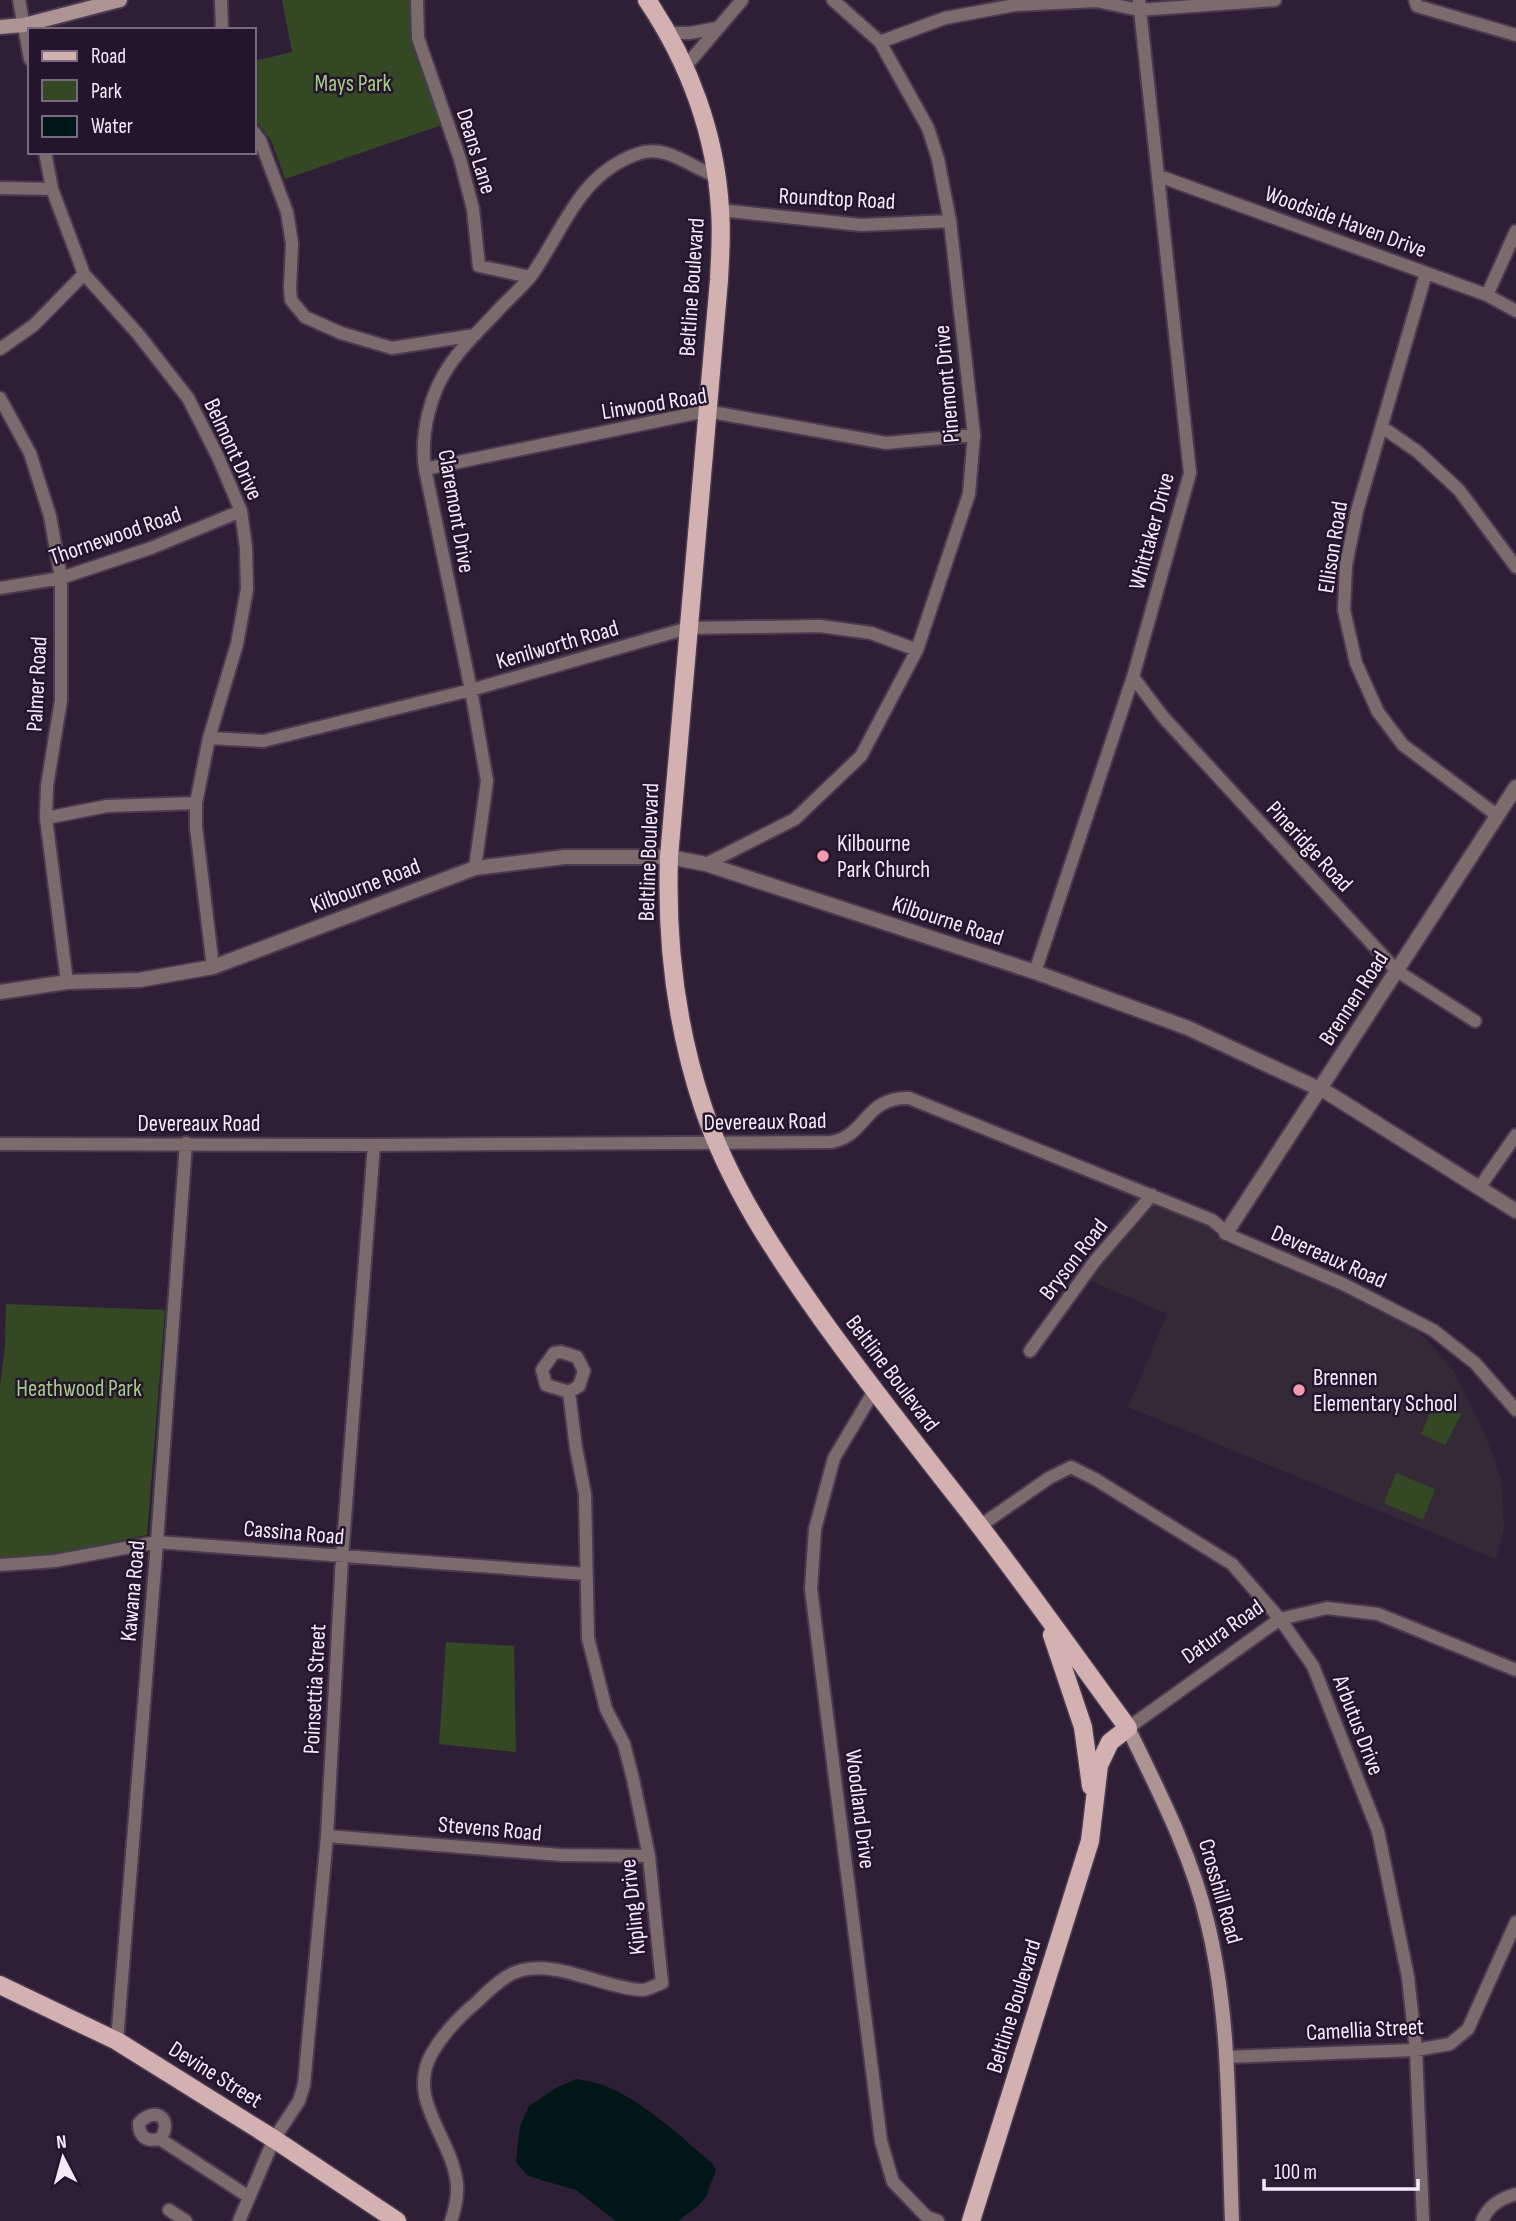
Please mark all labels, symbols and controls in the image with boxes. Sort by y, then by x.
legend [28,28,256,154]
text: Road [91,44,126,69]
park label: Mays Park [315,70,392,98]
text: Park [91,79,122,104]
street label: Deans Lane [450,105,502,197]
text: Water [91,114,133,139]
street label: Woodside Haven Drive [1261,180,1430,264]
street label: Roundtop Road [778,182,896,216]
street label: Beltline Boulevard [673,217,711,357]
street label: Pinemont Drive [928,324,966,444]
street label: Linwood Road [600,382,709,426]
street label: Belmont Drive [197,394,269,505]
street label: Claremont Drive [431,447,481,575]
street label: Whittaker Drive [1123,470,1181,593]
street label: Ellison Road [1312,499,1354,595]
street label: Thornewood Road [46,500,185,572]
street label: Kenilworth Road [493,614,622,676]
street label: Palmer Road [21,636,53,732]
street label: Beltline Boulevard [633,782,665,922]
street label: Pineridge Road [1260,795,1358,898]
place label: Kilbourne Park Church [837,830,930,884]
marker: Kilbourne Park Church [815,848,831,864]
street label: Kilbourne Road [306,852,424,920]
street label: Kilbourne Road [888,890,1007,952]
street label: Brennen Road [1313,946,1395,1051]
street label: Devereaux Road [703,1107,827,1137]
street label: Devereaux Road [138,1110,260,1138]
street label: Bryson Road [1033,1213,1114,1306]
street label: Devereaux Road [1267,1219,1390,1295]
street label: Beltline Boulevard [839,1310,945,1437]
place label: Brennen Elementary School [1313,1364,1457,1418]
park label: Heathwood Park [16,1375,142,1403]
marker: Brennen Elementary School [1291,1382,1307,1398]
street label: Cassina Road [242,1515,345,1551]
street label: Kawana Road [115,1539,151,1643]
street label: Datura Road [1176,1593,1269,1670]
street label: Poinsettia Street [298,1623,332,1755]
street label: Arbutus Drive [1326,1671,1390,1779]
street label: Woodland Drive [839,1748,881,1870]
street label: Stevens Road [437,1811,543,1847]
street label: Crosshill Road [1192,1836,1248,1947]
street label: Kipling Drive [614,1858,652,1956]
street label: Beltline Boulevard [980,1936,1048,2077]
street label: Camellia Street [1305,2013,1425,2047]
street label: Devine Street [164,2035,267,2115]
north arrow [28,2123,98,2193]
text: N [55,2131,68,2155]
scale bar [1264,2148,1418,2192]
text: 100 m [1274,2160,1317,2185]

